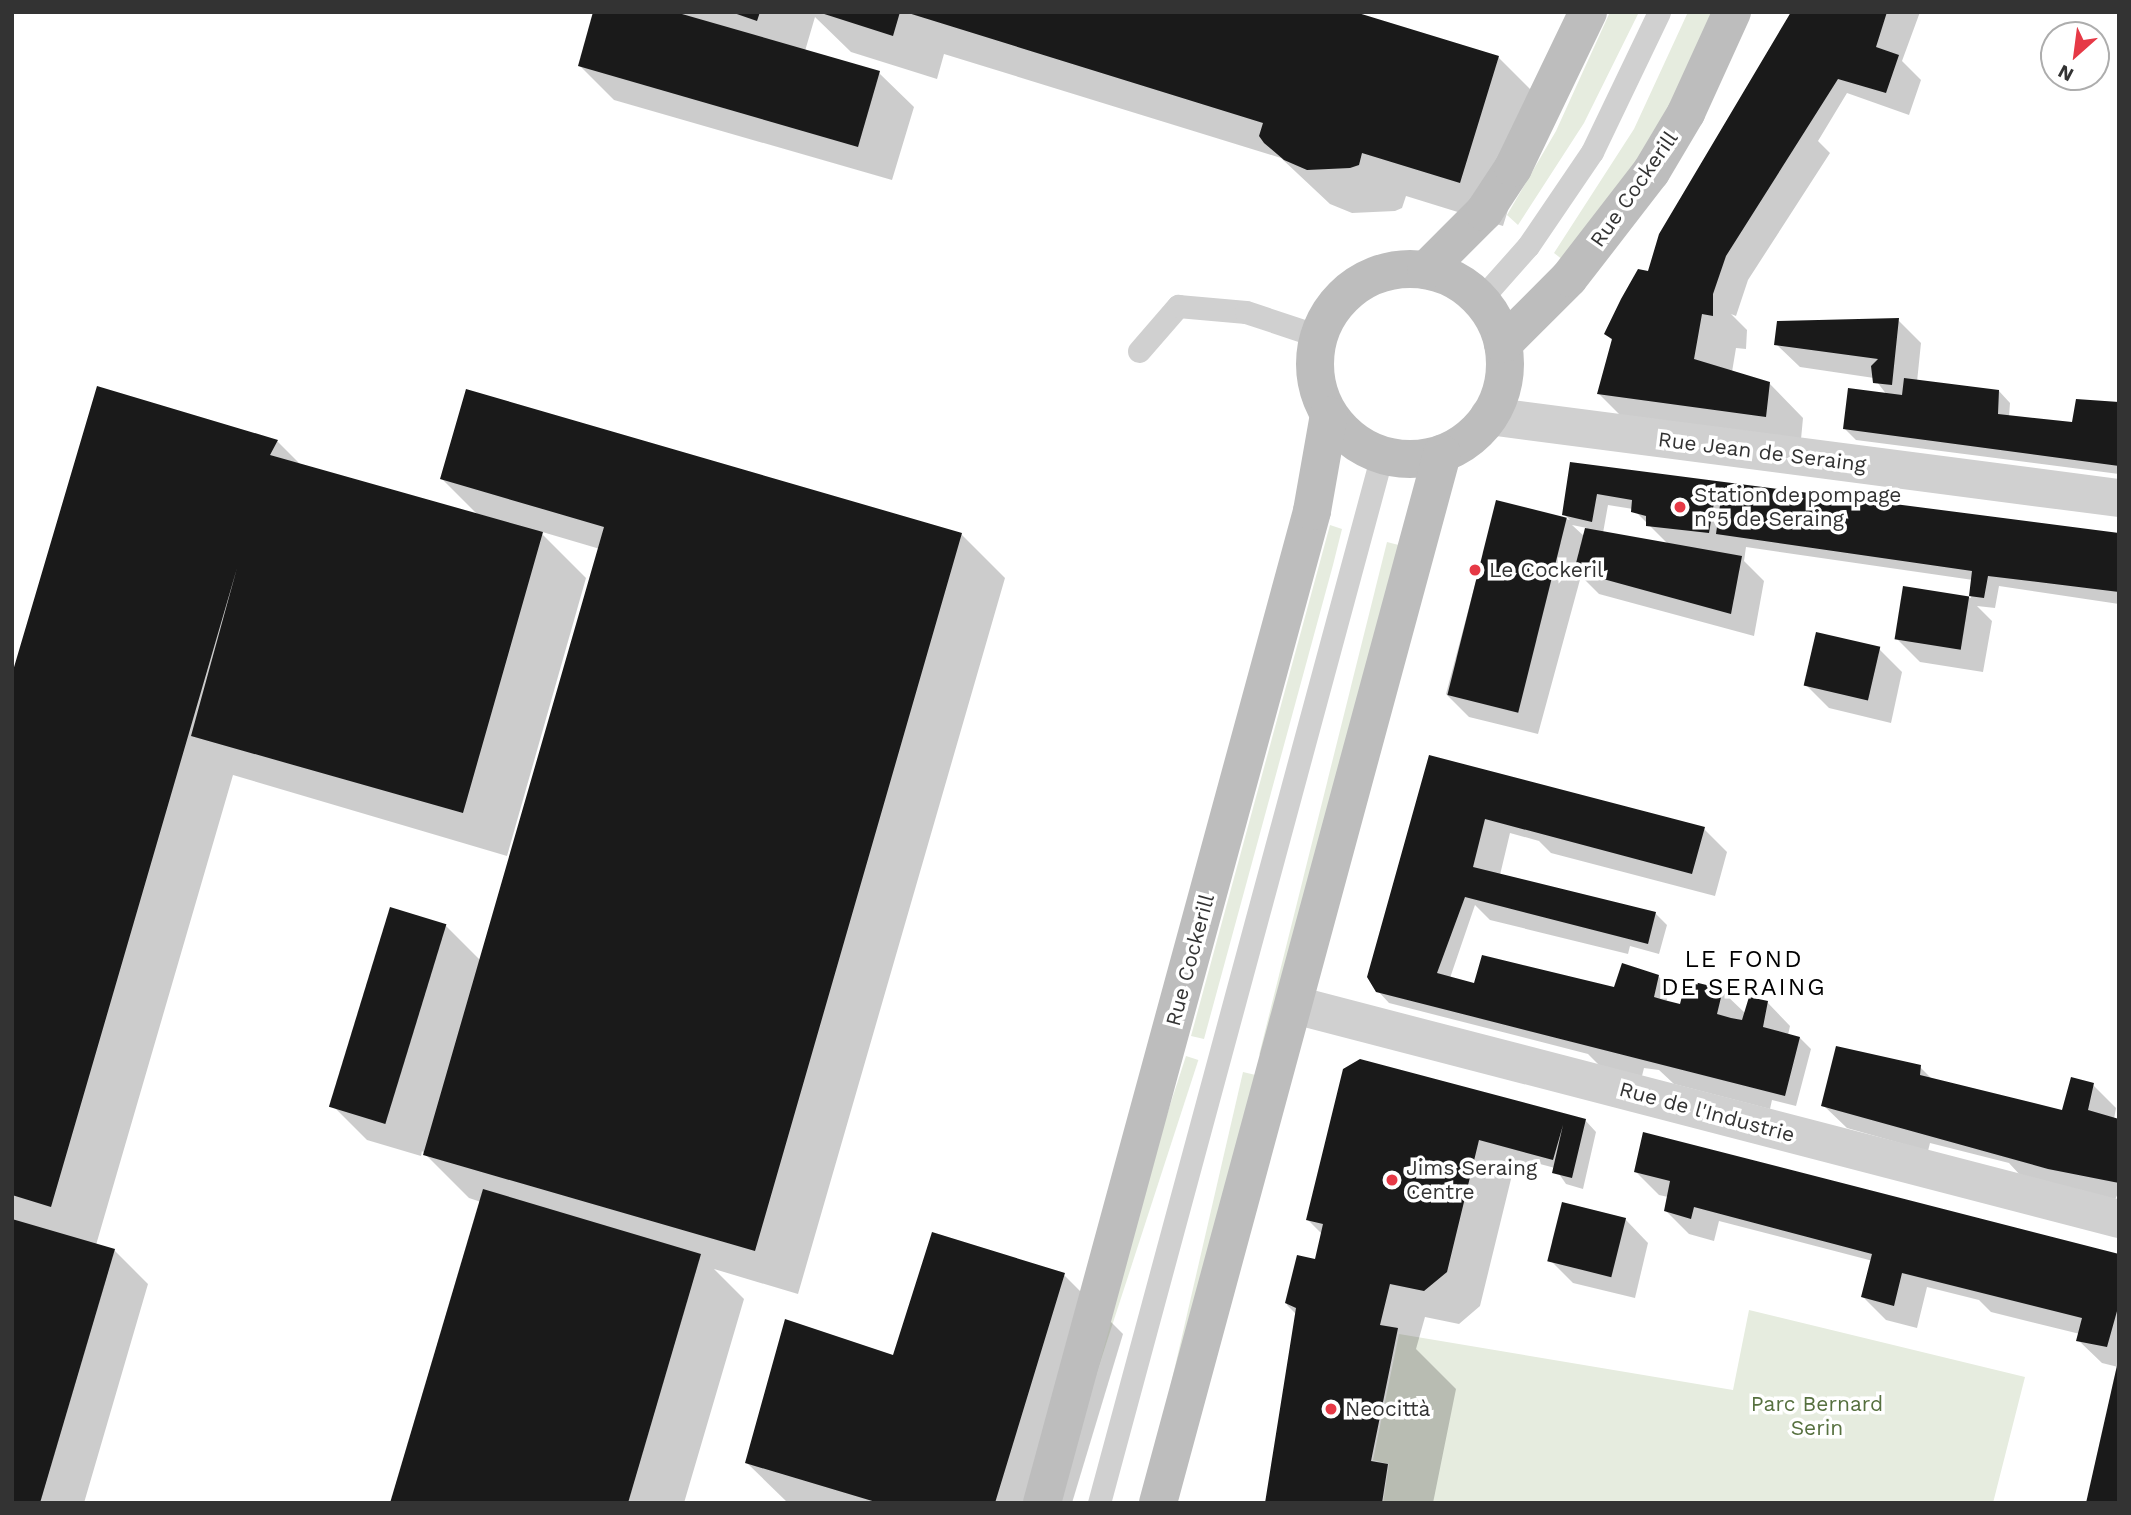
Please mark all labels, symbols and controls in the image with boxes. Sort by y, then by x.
north arrow [2040,21,2110,91]
text: N [2054,60,2077,87]
street label: Rue Cockerill [1585,126,1683,252]
street label: Rue Jean de Seraing [1656,427,1868,477]
place label: Station de pompage n°5 de Seraing [1694,482,1901,532]
marker: Station de pompage n°5 de Seraing [1672,499,1688,515]
place label: Le Cockeril [1489,557,1604,583]
marker: Le Cockeril [1467,562,1483,578]
street label: Rue Cockerill [1160,891,1220,1029]
district label: LE FOND DE SERAING [1663,946,1825,1002]
street label: Rue de l'Industrie [1616,1076,1798,1148]
place label: Jims Seraing Centre [1406,1155,1537,1205]
marker: Jims Seraing Centre [1384,1172,1400,1188]
park label: Parc Bernard Serin [1751,1391,1883,1441]
place label: Neocittà [1345,1396,1430,1422]
marker: Neocittà [1323,1401,1339,1417]

